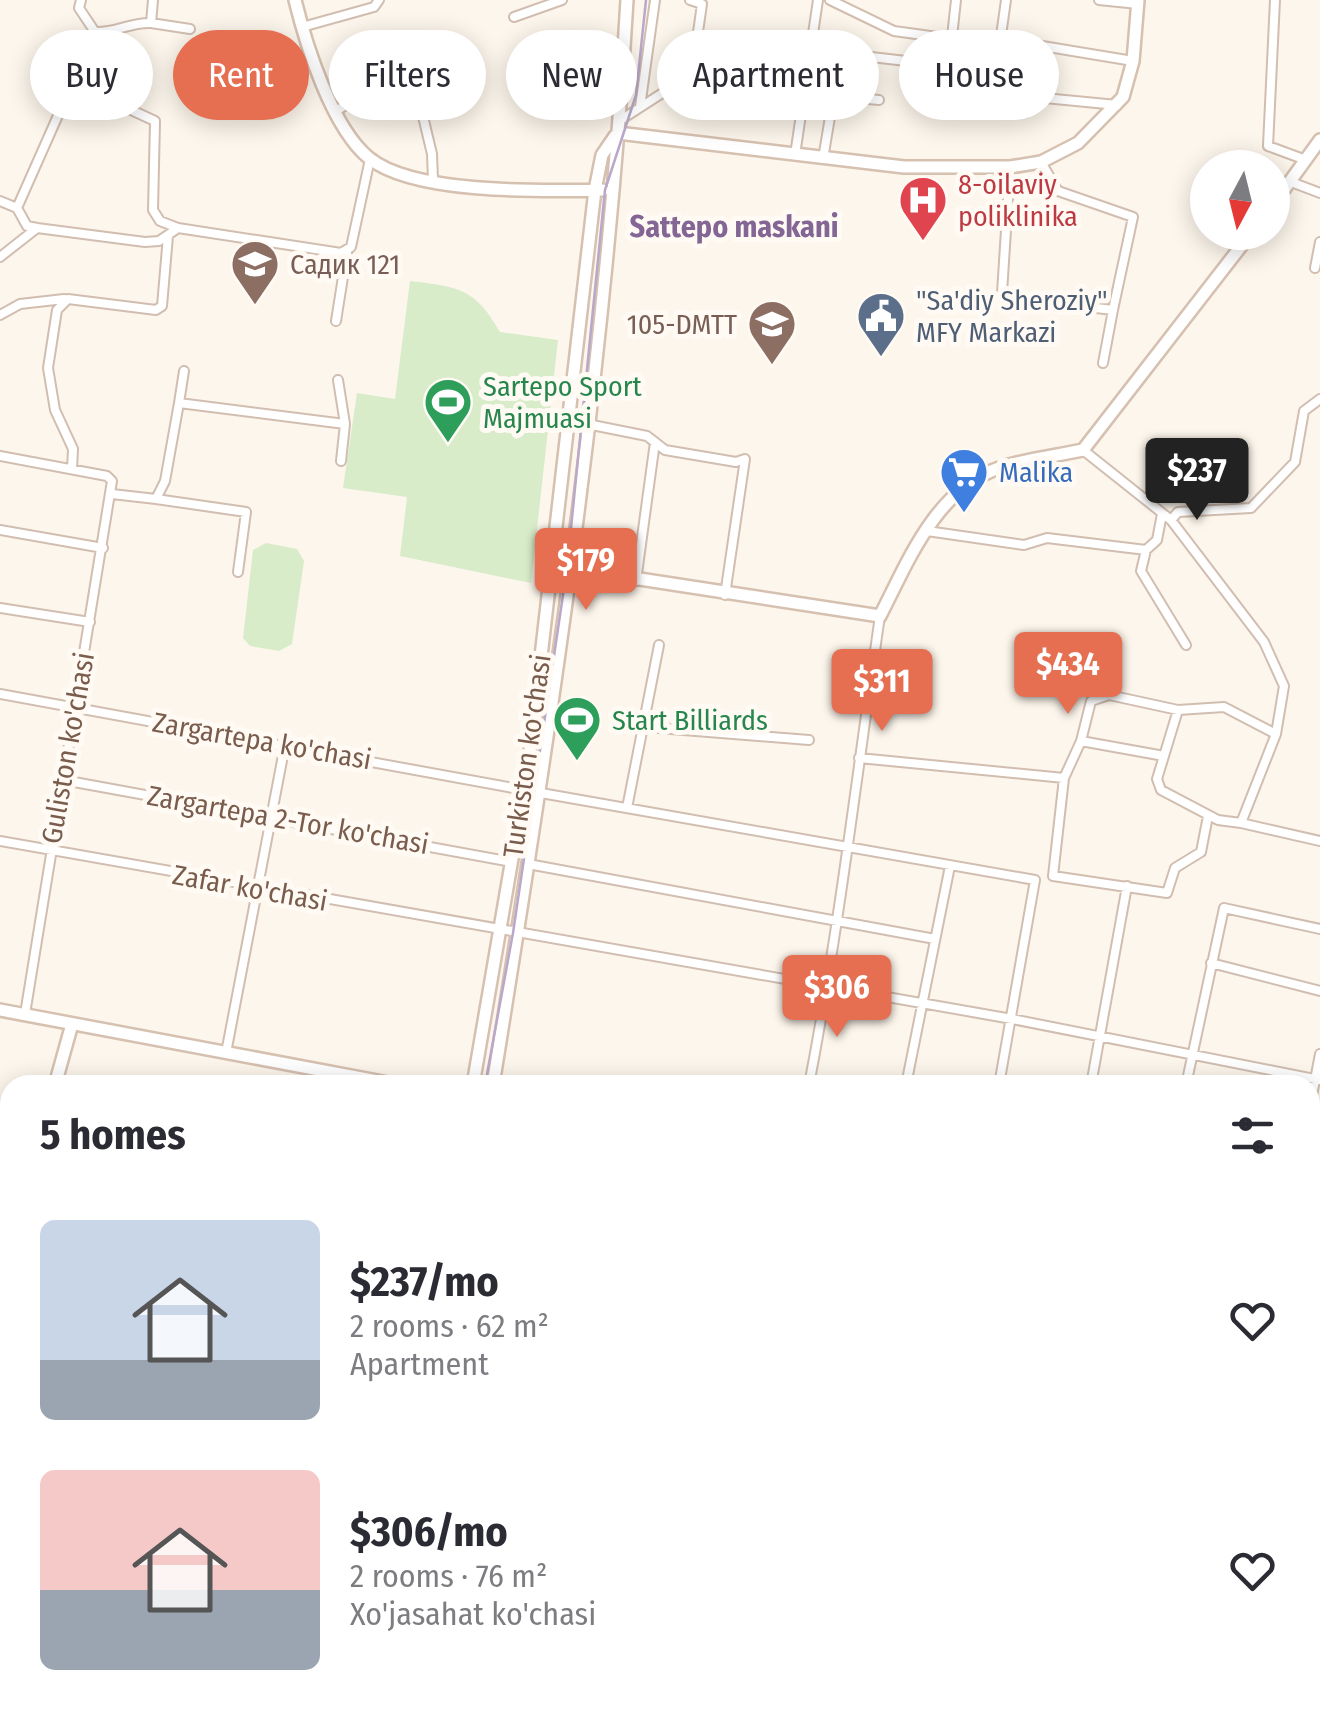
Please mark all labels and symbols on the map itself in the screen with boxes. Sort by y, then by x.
north arrow [1190,150,1290,250]
place label: 8-oilaviy poliklinika [958,168,1078,233]
hospital icon: 8-oilaviy poliklinika [897,174,949,242]
district label: Sattepo maskani [630,209,838,245]
school or university icon: Садик 121 [229,238,281,306]
place label: Садик 121 [290,248,400,281]
place label: "Sa'diy Sheroziy" MFY Markazi [916,284,1108,349]
public building icon: "Sa'diy Sheroziy" MFY Markazi [855,290,907,358]
school or university icon: 105-DMTT [746,298,798,366]
place label: 105-DMTT [627,308,737,341]
place label: Sartepo Sport Majmuasi [483,370,642,435]
sports icon: Sartepo Sport Majmuasi [422,376,474,444]
pin: $237 [1138,438,1256,523]
supermarket icon: Malika [938,446,990,514]
place label: Malika [999,456,1073,489]
pin: $179 [527,528,645,613]
pin: $434 [1009,632,1127,717]
pin: $311 [823,649,941,734]
street label: Guliston ko'chasi [35,650,101,846]
street label: Turkiston ko'chasi [496,652,558,860]
sports icon: Start Billiards [551,694,603,762]
place label: Start Billiards [612,704,768,737]
street label: Zargartepa ko'chasi [150,706,374,776]
street label: Zargartepa 2-Tor ko'chasi [145,779,431,861]
street label: Zafar ko'chasi [170,858,330,918]
pin: $306 [778,955,896,1040]

